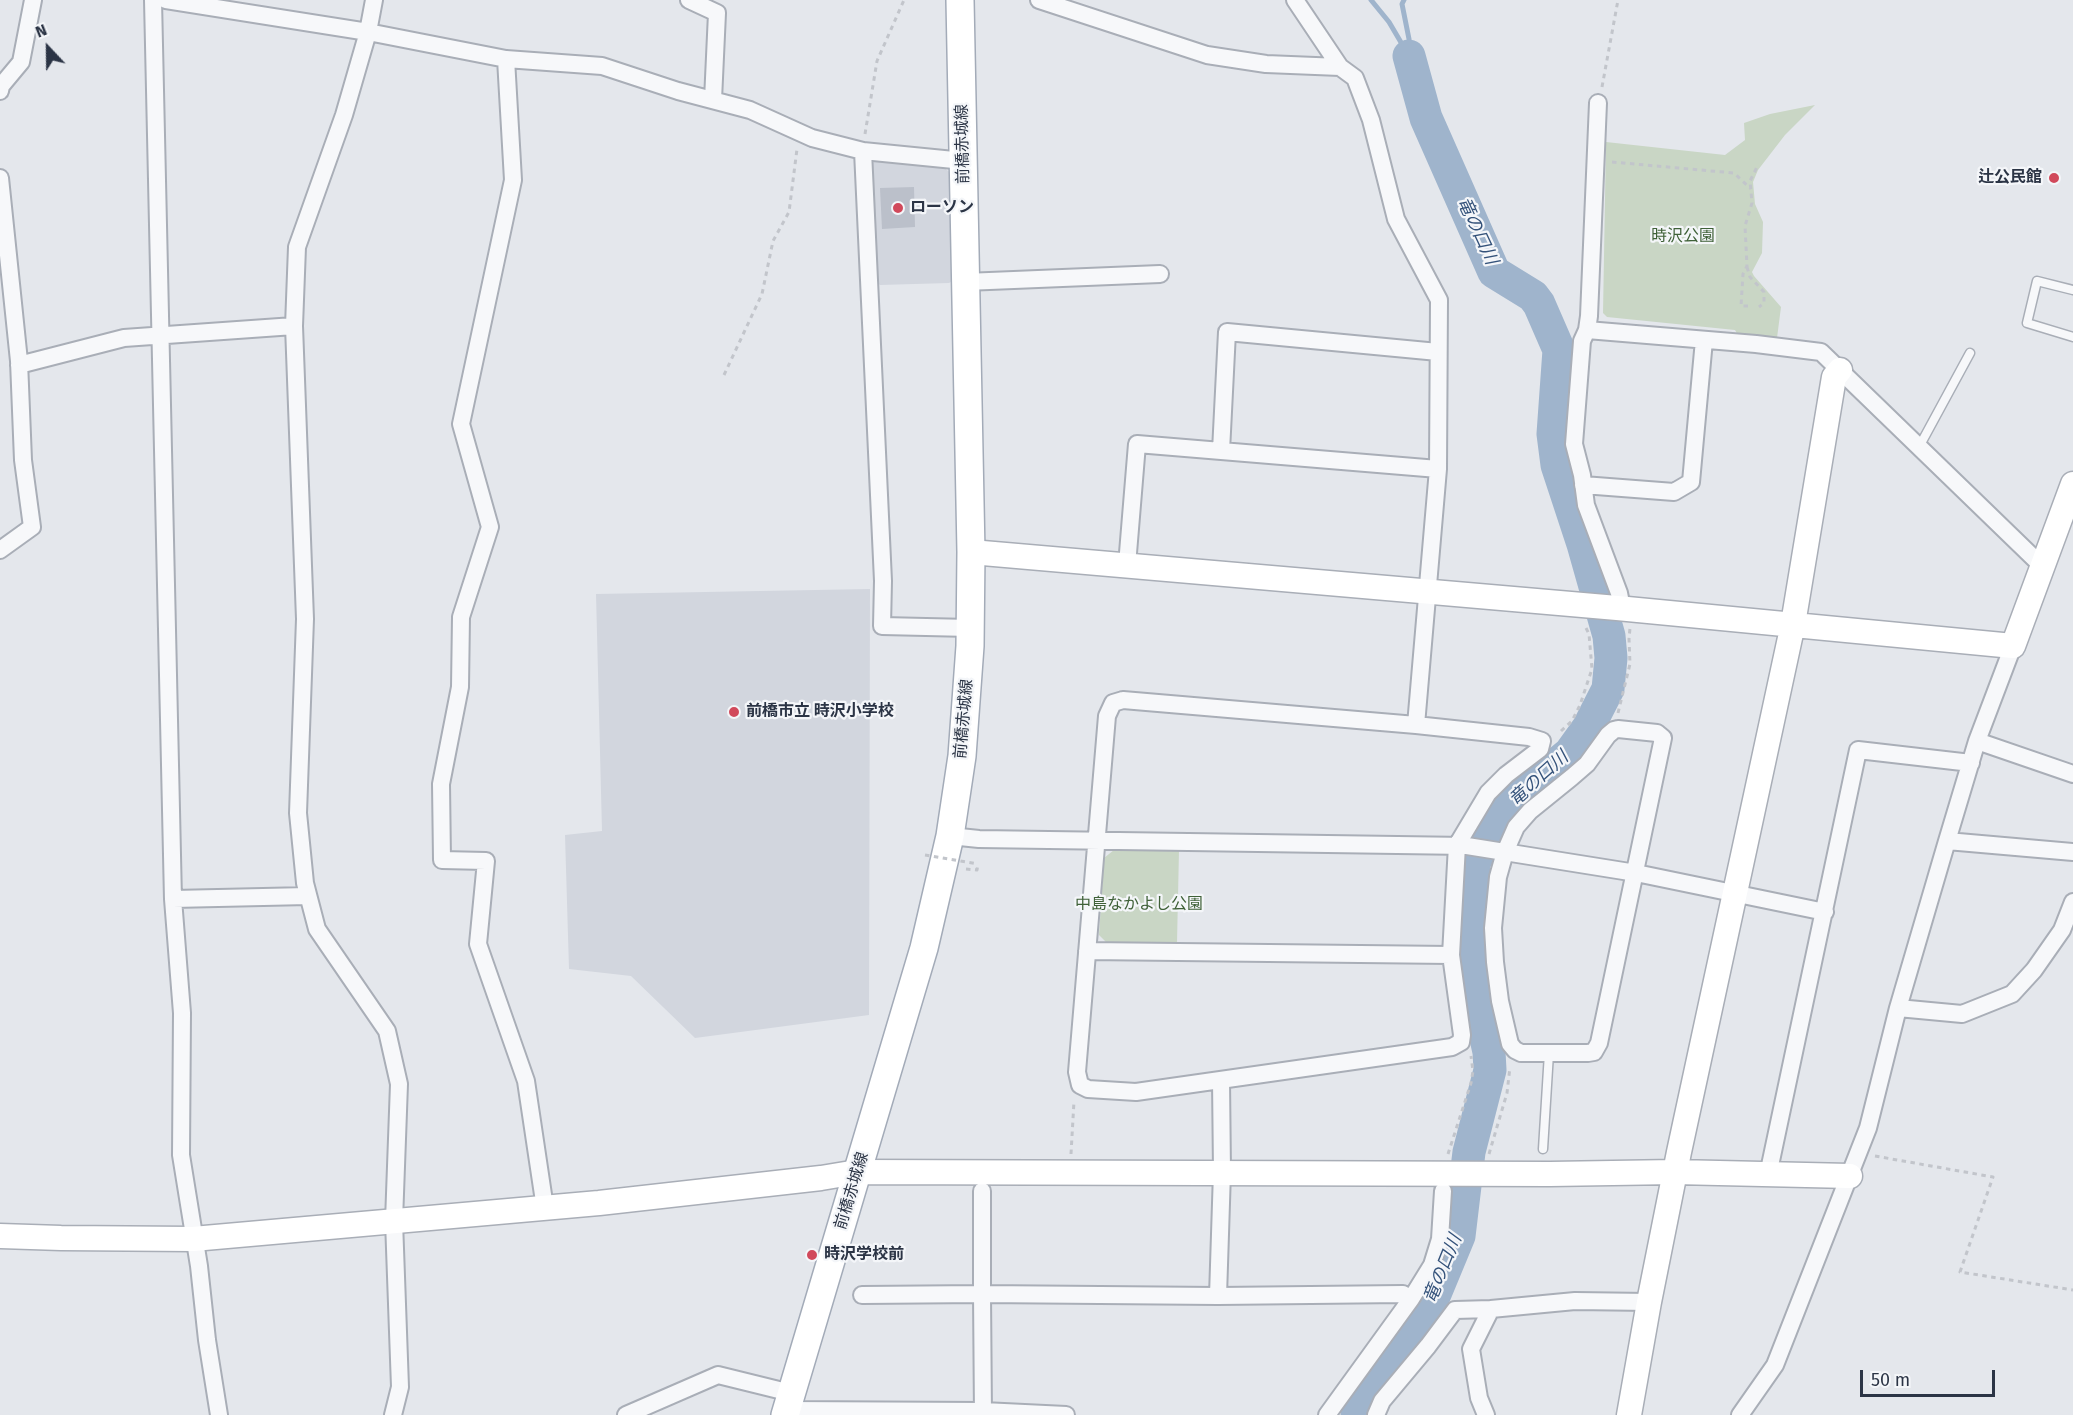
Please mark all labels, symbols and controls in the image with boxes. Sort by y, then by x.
north arrow [18,18,78,78]
text: N [33,20,50,42]
street label: 前橋赤城線 [953,104,973,184]
place label: 辻公民館 [1978,168,2042,188]
marker: 辻公民館 [2047,171,2061,185]
water label: 竜の口川 [1452,194,1502,268]
place label: ローソン [910,198,974,218]
marker: ローソン [891,201,905,215]
park label: 時沢公園 [1651,227,1715,247]
street label: 前橋赤城線 [951,678,977,760]
place label: 前橋市立 時沢小学校 [746,702,894,722]
marker: 前橋市立 時沢小学校 [727,705,741,719]
water label: 竜の口川 [1505,747,1573,811]
park label: 中島なかよし公園 [1075,895,1203,915]
street label: 前橋赤城線 [831,1150,873,1232]
water label: 竜の口川 [1420,1232,1466,1306]
place label: 時沢学校前 [824,1245,904,1265]
marker: 時沢学校前 [805,1248,819,1262]
scale bar [1863,1358,1998,1396]
text: 50 m [1871,1369,1910,1391]

